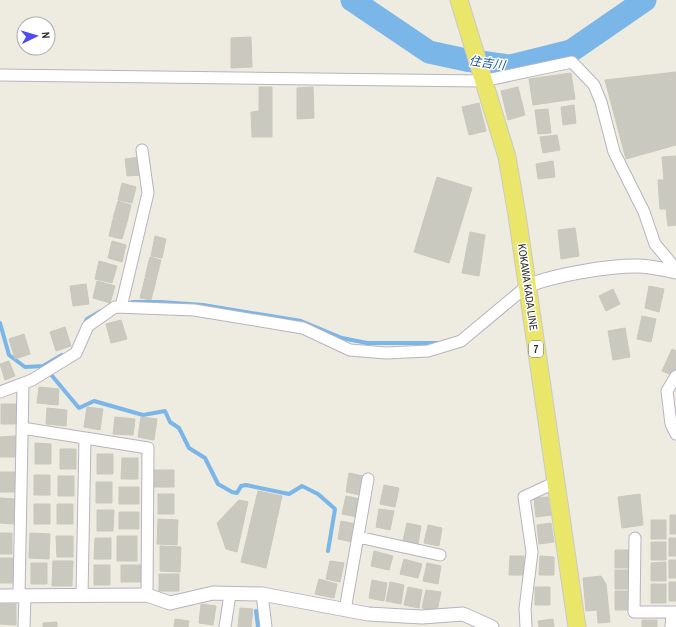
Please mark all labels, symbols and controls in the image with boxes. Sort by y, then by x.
north arrow [16,16,56,56]
text: N [39,31,53,39]
water label: 住吉川 [468,53,508,74]
street label: KOKAWA KADA LINE [515,243,541,331]
road number: 7 [529,341,543,357]

